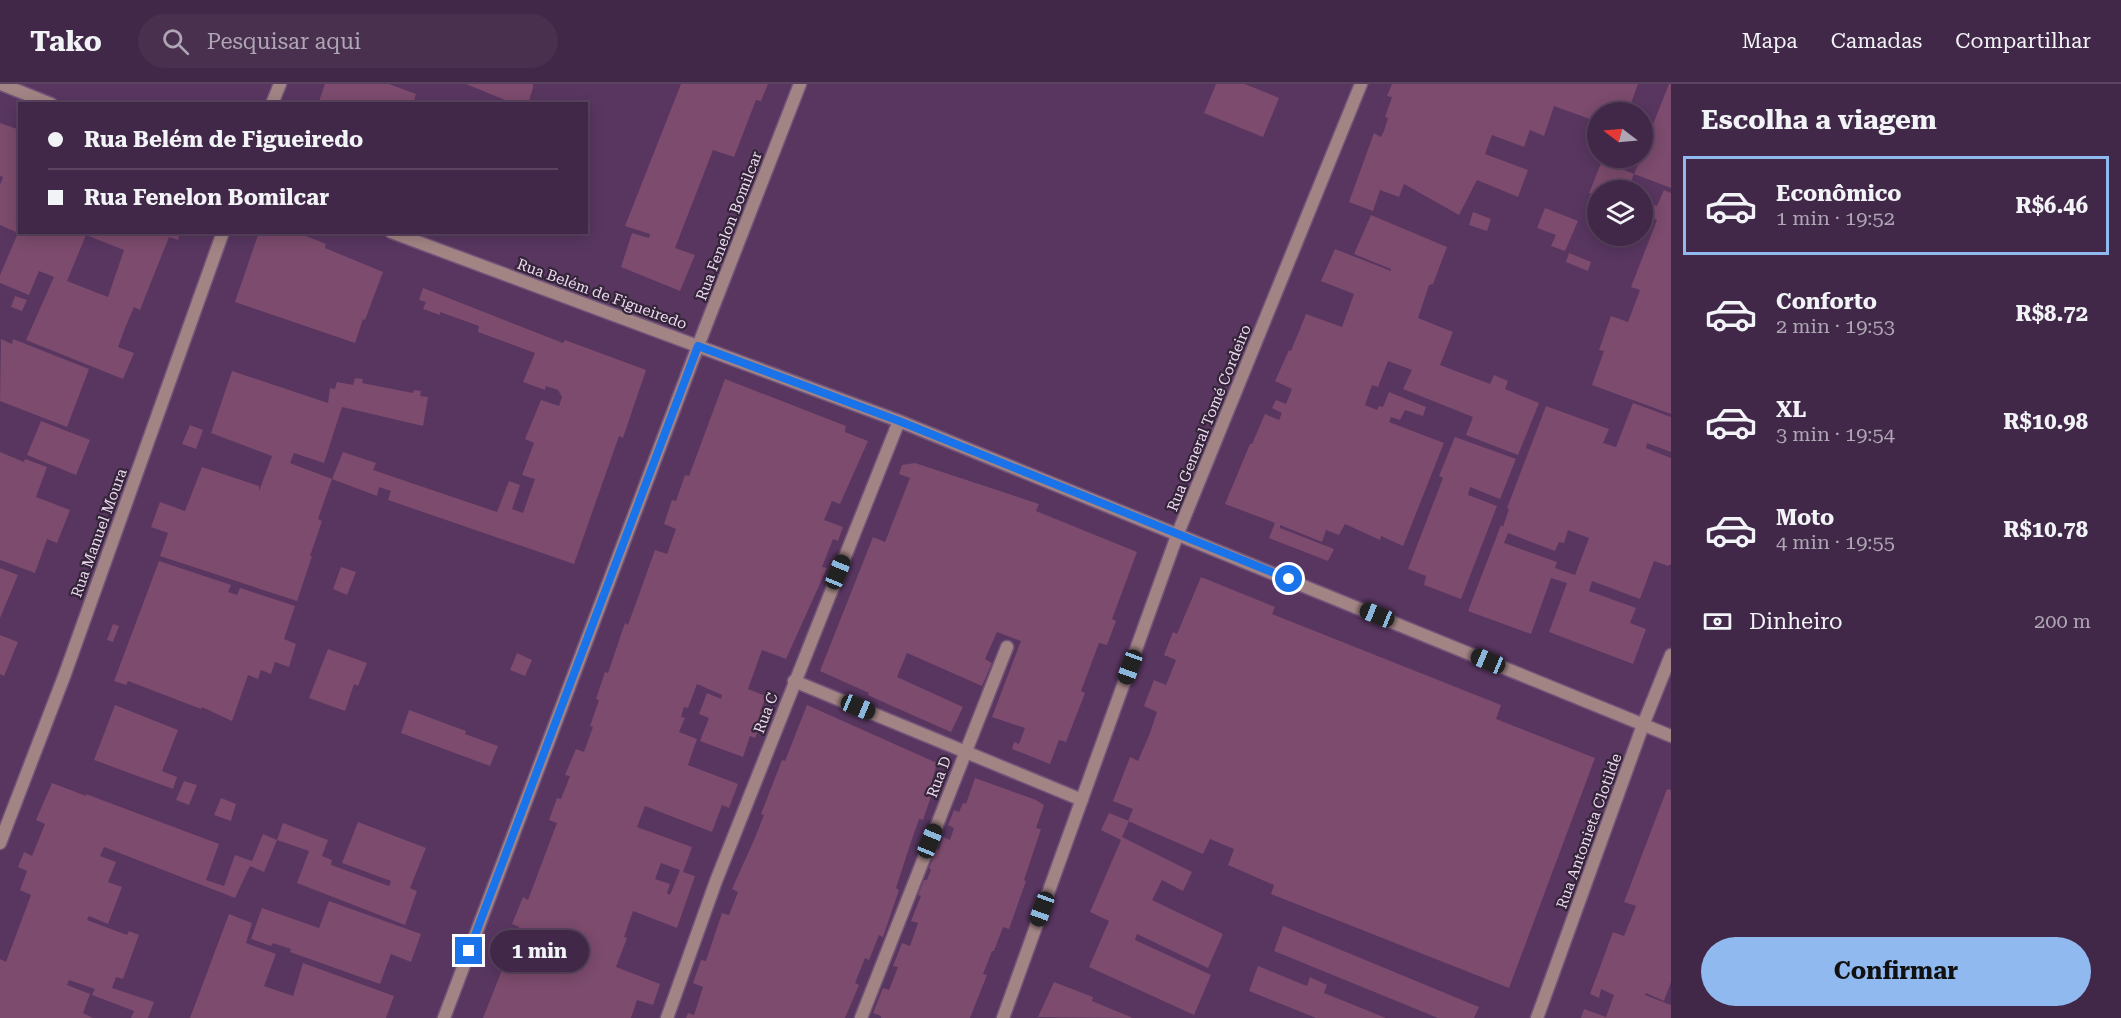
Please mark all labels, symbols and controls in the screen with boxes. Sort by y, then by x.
search box [138,14,558,68]
text: Tako [30,25,102,58]
icon: search [159,25,192,58]
text: Pesquisar aqui [207,29,361,54]
text: Mapa [1742,29,1798,53]
text: Camadas [1831,29,1922,53]
text: Compartilhar [1955,29,2091,53]
north arrow [1587,102,1653,168]
map controls [1587,102,1653,246]
text: Escolha a viagem [1701,104,1937,136]
text: Rua Belém de Figueiredo [84,127,363,152]
street label: Rua Fenelon Bomilcar [692,149,766,303]
icon: car [1704,179,1758,233]
button: layers [1587,180,1653,246]
text: Econômico [1776,181,1902,206]
text: Rua Fenelon Bomilcar [84,185,329,210]
text: R$6.46 [2015,193,2088,218]
text: 1 min · 19:52 [1776,206,1895,230]
street label: Rua Belém de Figueiredo [515,255,689,333]
icon: car [1704,287,1758,341]
text: Conforto [1776,289,1877,314]
text: R$8.72 [2015,301,2088,326]
text: 2 min · 19:53 [1776,314,1895,338]
street label: Rua General Tomé Cordeiro [1163,322,1255,514]
icon: car [1704,395,1758,449]
text: XL [1776,397,1806,422]
text: R$10.98 [2003,409,2088,434]
text: 3 min · 19:54 [1776,422,1895,446]
street label: Rua Manuel Moura [67,466,131,600]
icon: car [1704,503,1758,557]
text: Moto [1776,505,1834,530]
text: R$10.78 [2003,517,2088,542]
text: 4 min · 19:55 [1776,530,1895,554]
car [823,552,853,592]
route start [1275,565,1302,592]
car [1357,600,1397,630]
icon: cash [1701,605,1734,638]
text: Dinheiro [1749,609,1843,634]
text: 200 m [2034,609,2091,633]
car [1468,646,1508,676]
car [1115,647,1145,687]
street label: Rua C [750,690,782,736]
car [838,692,878,722]
street label: Rua Antonieta Clotilde [1553,751,1625,911]
street label: Rua D [923,754,955,800]
car [915,821,945,861]
car [1027,889,1057,929]
callout: 1 min [490,930,589,972]
route end [455,937,482,964]
button: Confirmar [1701,937,2091,1006]
text: 1 min [512,939,567,963]

